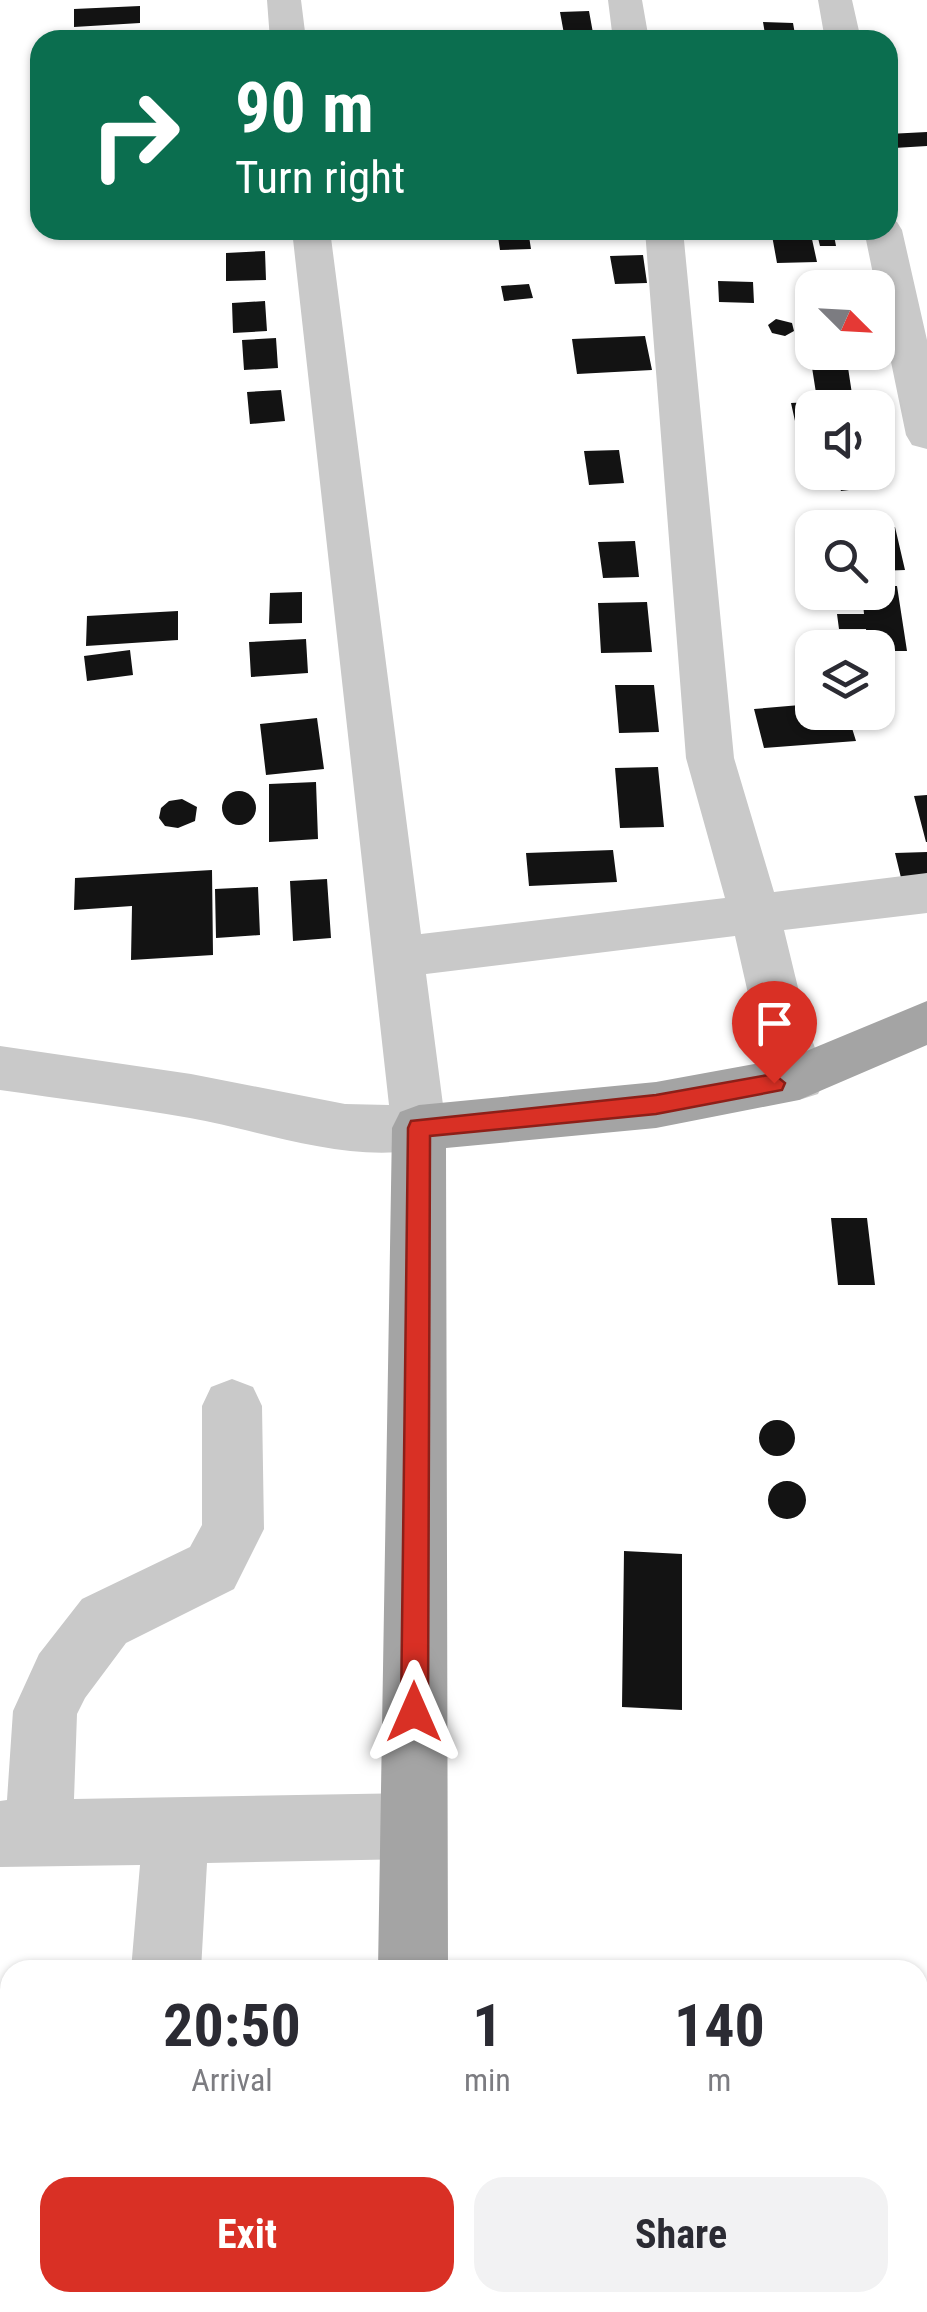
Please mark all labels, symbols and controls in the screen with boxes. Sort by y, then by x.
text: 90 m [235,67,374,149]
icon: right [70,70,200,200]
text: Turn right [235,151,405,204]
north arrow [795,270,895,370]
map controls [795,270,895,730]
button: sound [795,390,895,490]
button: search [795,510,895,610]
button: layers [795,630,895,730]
pin [732,981,817,1084]
icon: arrive [747,996,802,1051]
position arrow [362,1660,466,1764]
text: 20:50 [163,1990,301,2061]
text: 1 [472,1990,503,2061]
text: 140 [674,1990,765,2061]
text: Arrival [191,2061,273,2099]
text: min [464,2061,511,2099]
text: m [707,2061,731,2099]
button: Exit [40,2177,454,2292]
button: Share [474,2177,888,2292]

